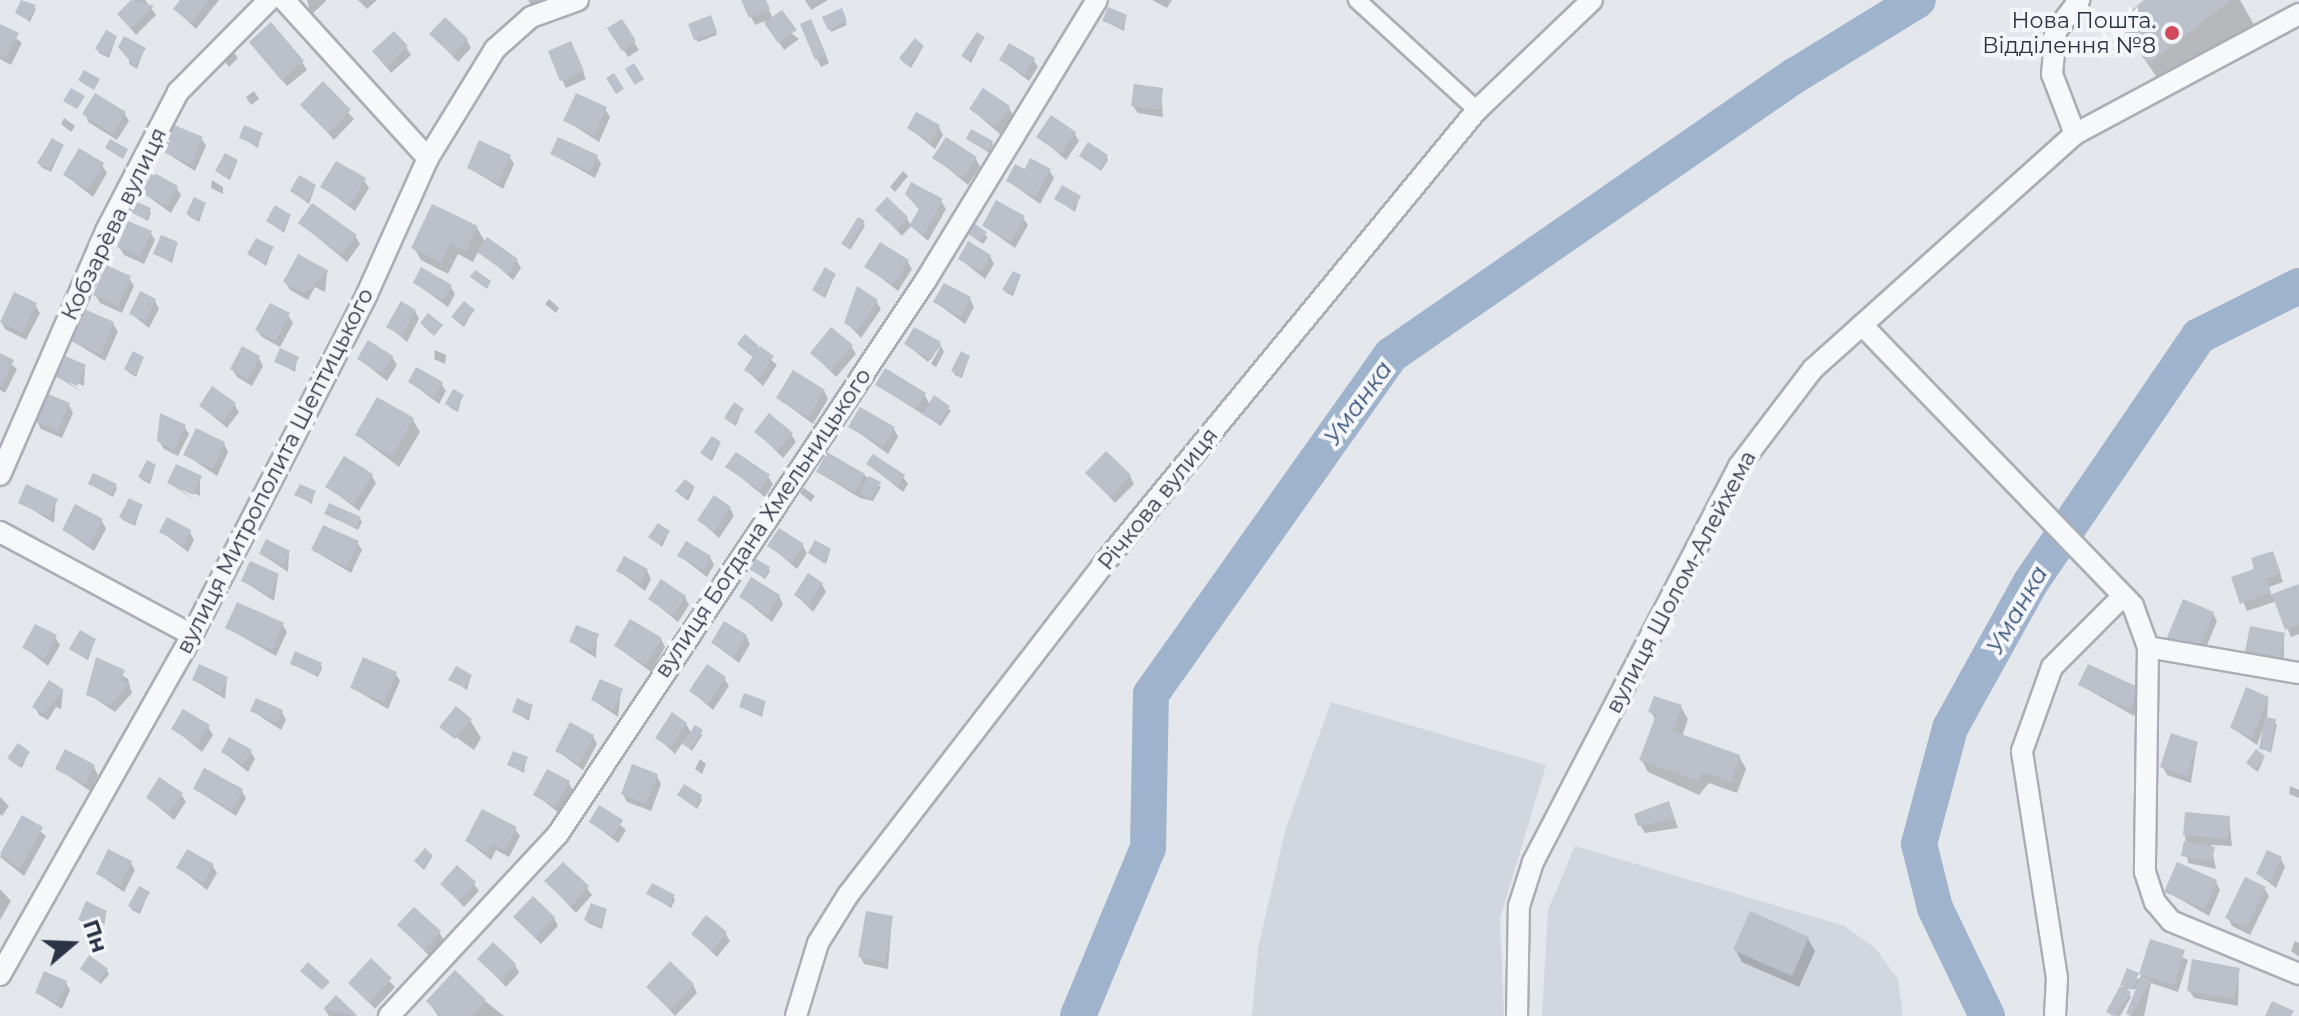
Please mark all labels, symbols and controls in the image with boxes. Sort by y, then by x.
place label: Нова Пошта. Відділення №8 [1982,7,2156,58]
marker: Нова Пошта. Відділення №8 [2163,24,2181,42]
street label: Кобзарèва вулиця [56,123,172,325]
street label: вулиця Митрополита Шептицького [171,284,379,658]
water label: Уманка [1318,355,1398,451]
street label: вулиця Богдана Хмельницького [649,363,877,683]
street label: Річкова вулиця [1093,423,1223,575]
street label: вулиця Шолом-Алейхема [1600,446,1762,718]
water label: Уманка [1980,561,2054,659]
north arrow [32,904,112,984]
text: Пн [77,916,113,956]

